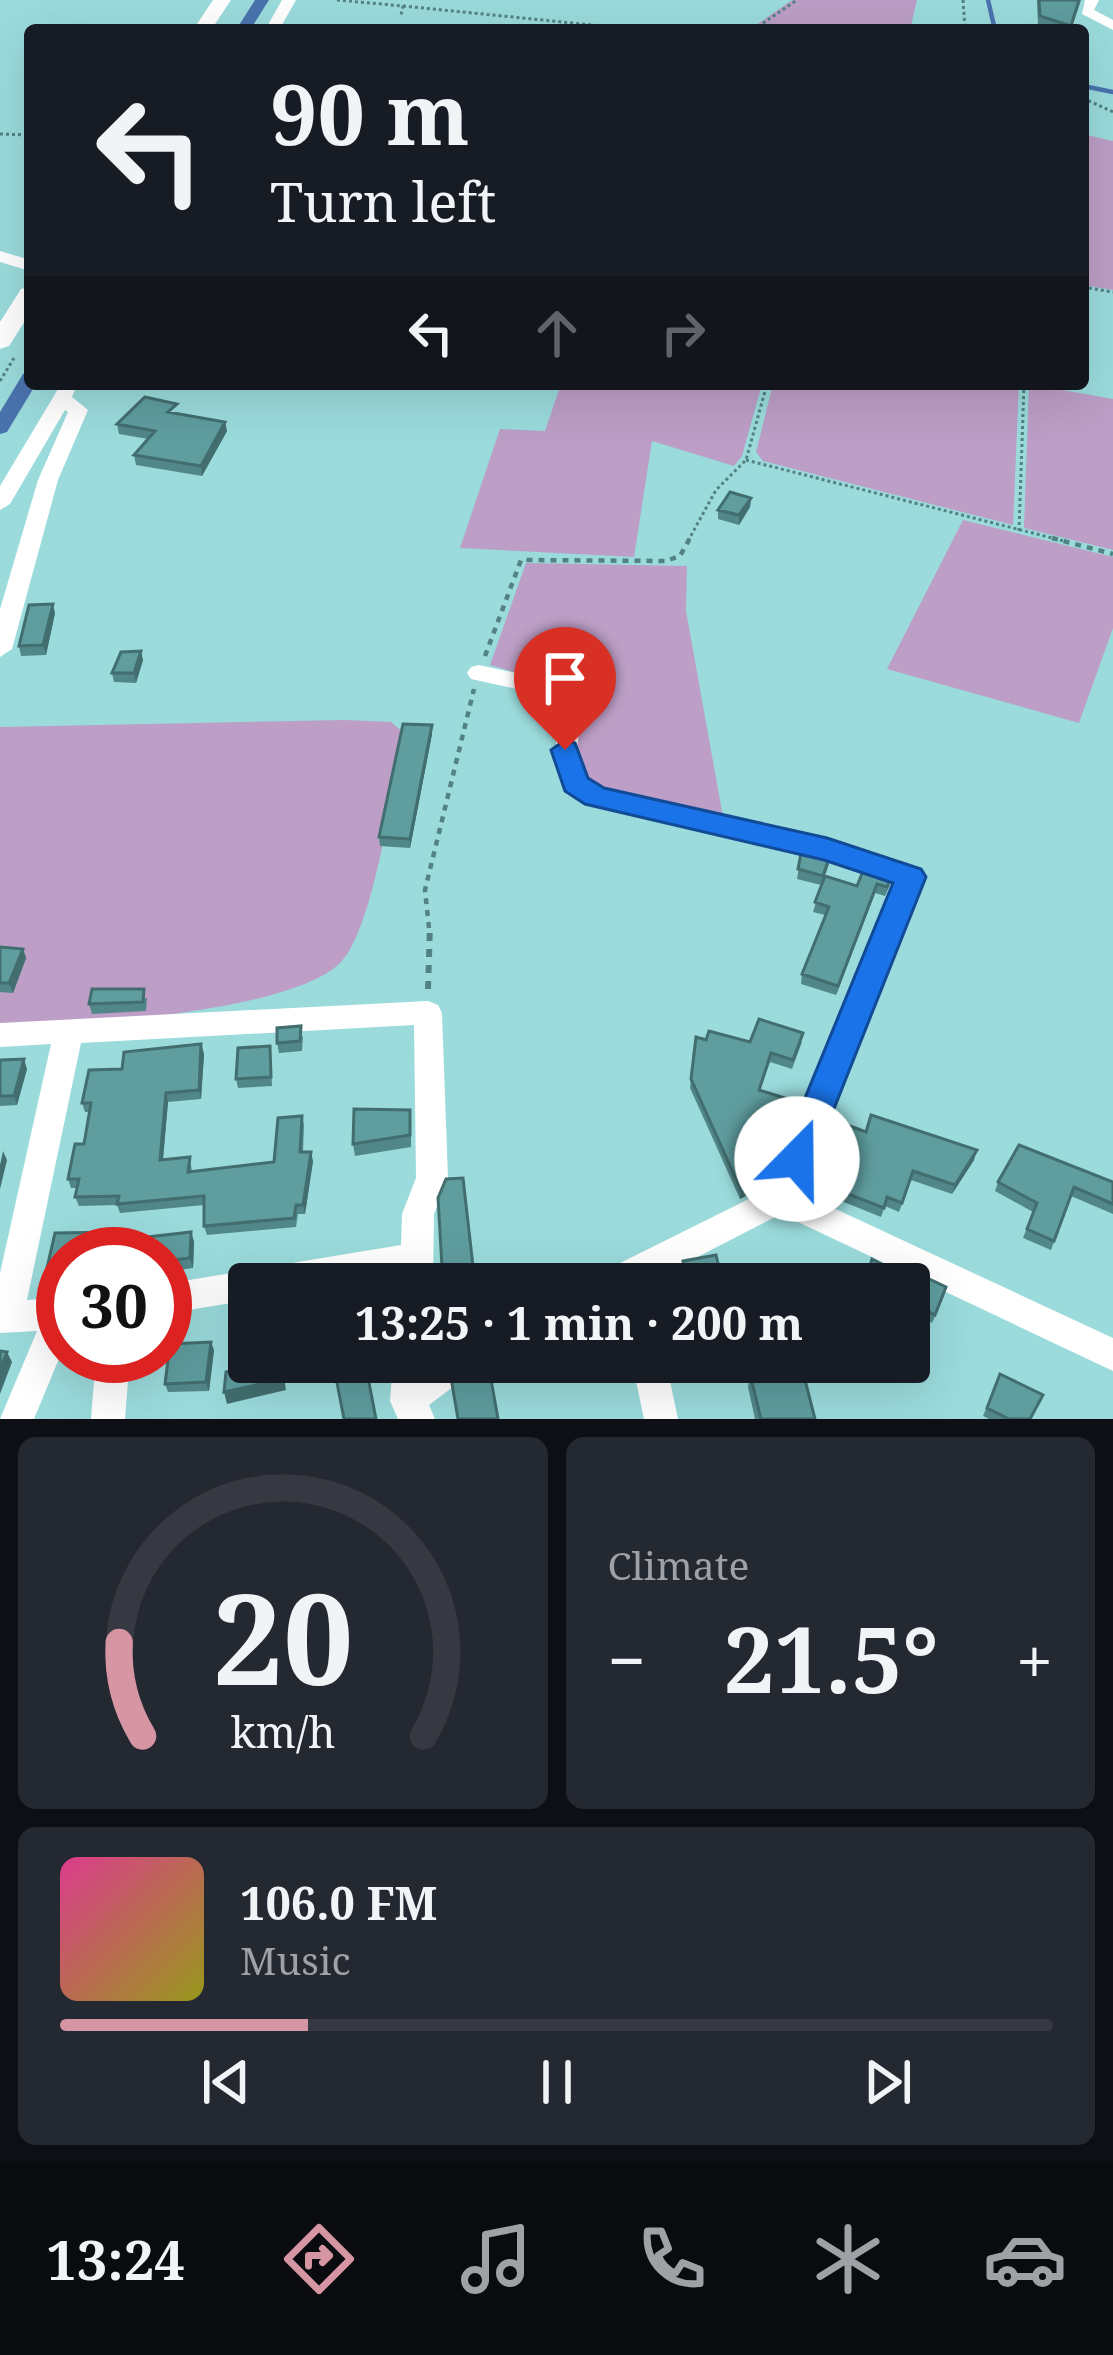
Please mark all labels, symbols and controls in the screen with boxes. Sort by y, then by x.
text: 90 m [270,55,470,170]
icon: left [72,72,228,228]
text: Turn left [270,164,496,238]
icon: left [398,300,464,366]
icon: ahead [524,300,590,366]
icon: right [650,300,716,366]
pin [514,627,616,750]
icon: arrive [532,645,598,711]
position arrow [734,1096,860,1222]
speed limit sign: 30 [36,1227,192,1383]
text: 13:25 · 1 min · 200 m [355,1292,803,1353]
text: Climate [608,1538,749,1591]
text: 20 [212,1552,353,1722]
text: 21.5° [723,1597,938,1719]
text: − [608,1614,646,1704]
text: + [1016,1614,1053,1704]
text: km/h [230,1702,335,1761]
text: 106.0 FM [240,1872,437,1933]
text: Music [240,1933,351,1986]
icon: previous [193,2049,259,2115]
icon: pause [524,2049,590,2115]
icon: next [855,2049,921,2115]
icon: directions [277,2217,361,2301]
icon: music [454,2217,538,2301]
icon: phone [630,2217,714,2301]
icon: climate [806,2217,890,2301]
icon: car [983,2217,1067,2301]
text: 13:24 [46,2222,185,2296]

